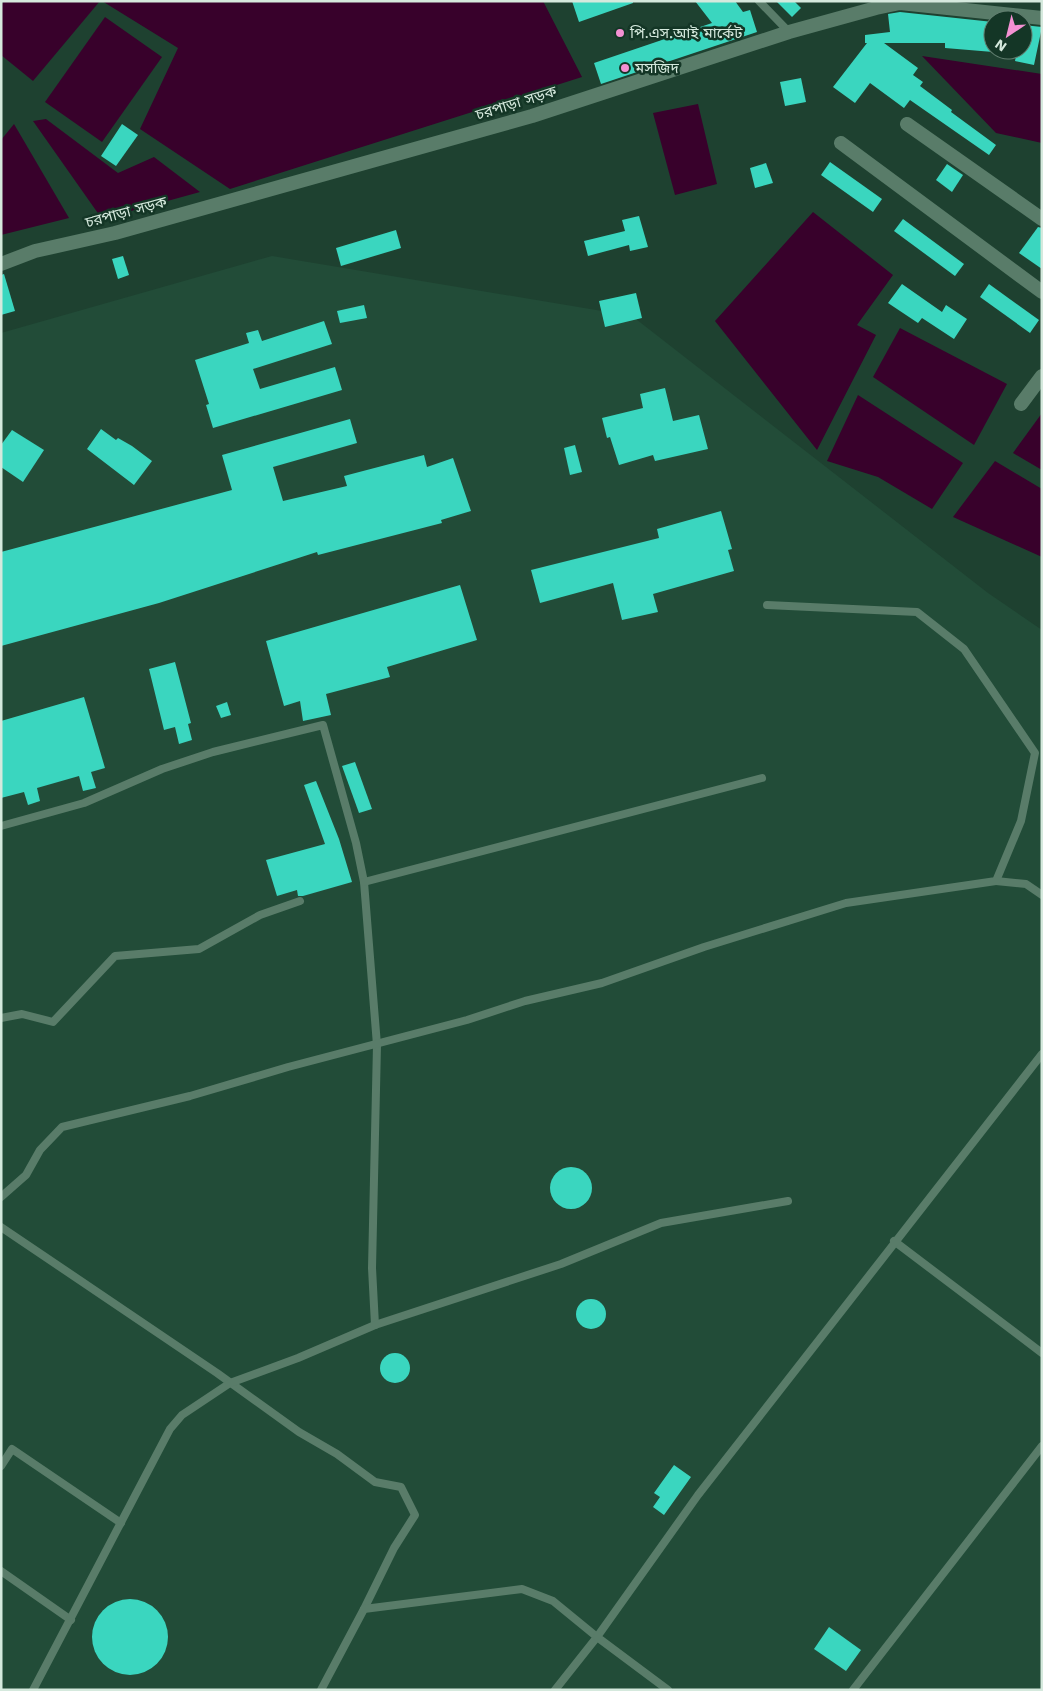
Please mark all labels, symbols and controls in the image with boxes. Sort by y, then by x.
north arrow [983,10,1033,60]
place label: পি.এস.আই মার্কেট [629,24,743,42]
marker: পি.এস.আই মার্কেট [614,27,626,39]
text: N [992,36,1009,55]
place label: মসজিদ [634,59,679,77]
marker: মসজিদ [619,62,631,74]
street label: চরপাড়া সড়ক [472,82,559,124]
street label: চরপাড়া সড়ক [82,192,170,232]

